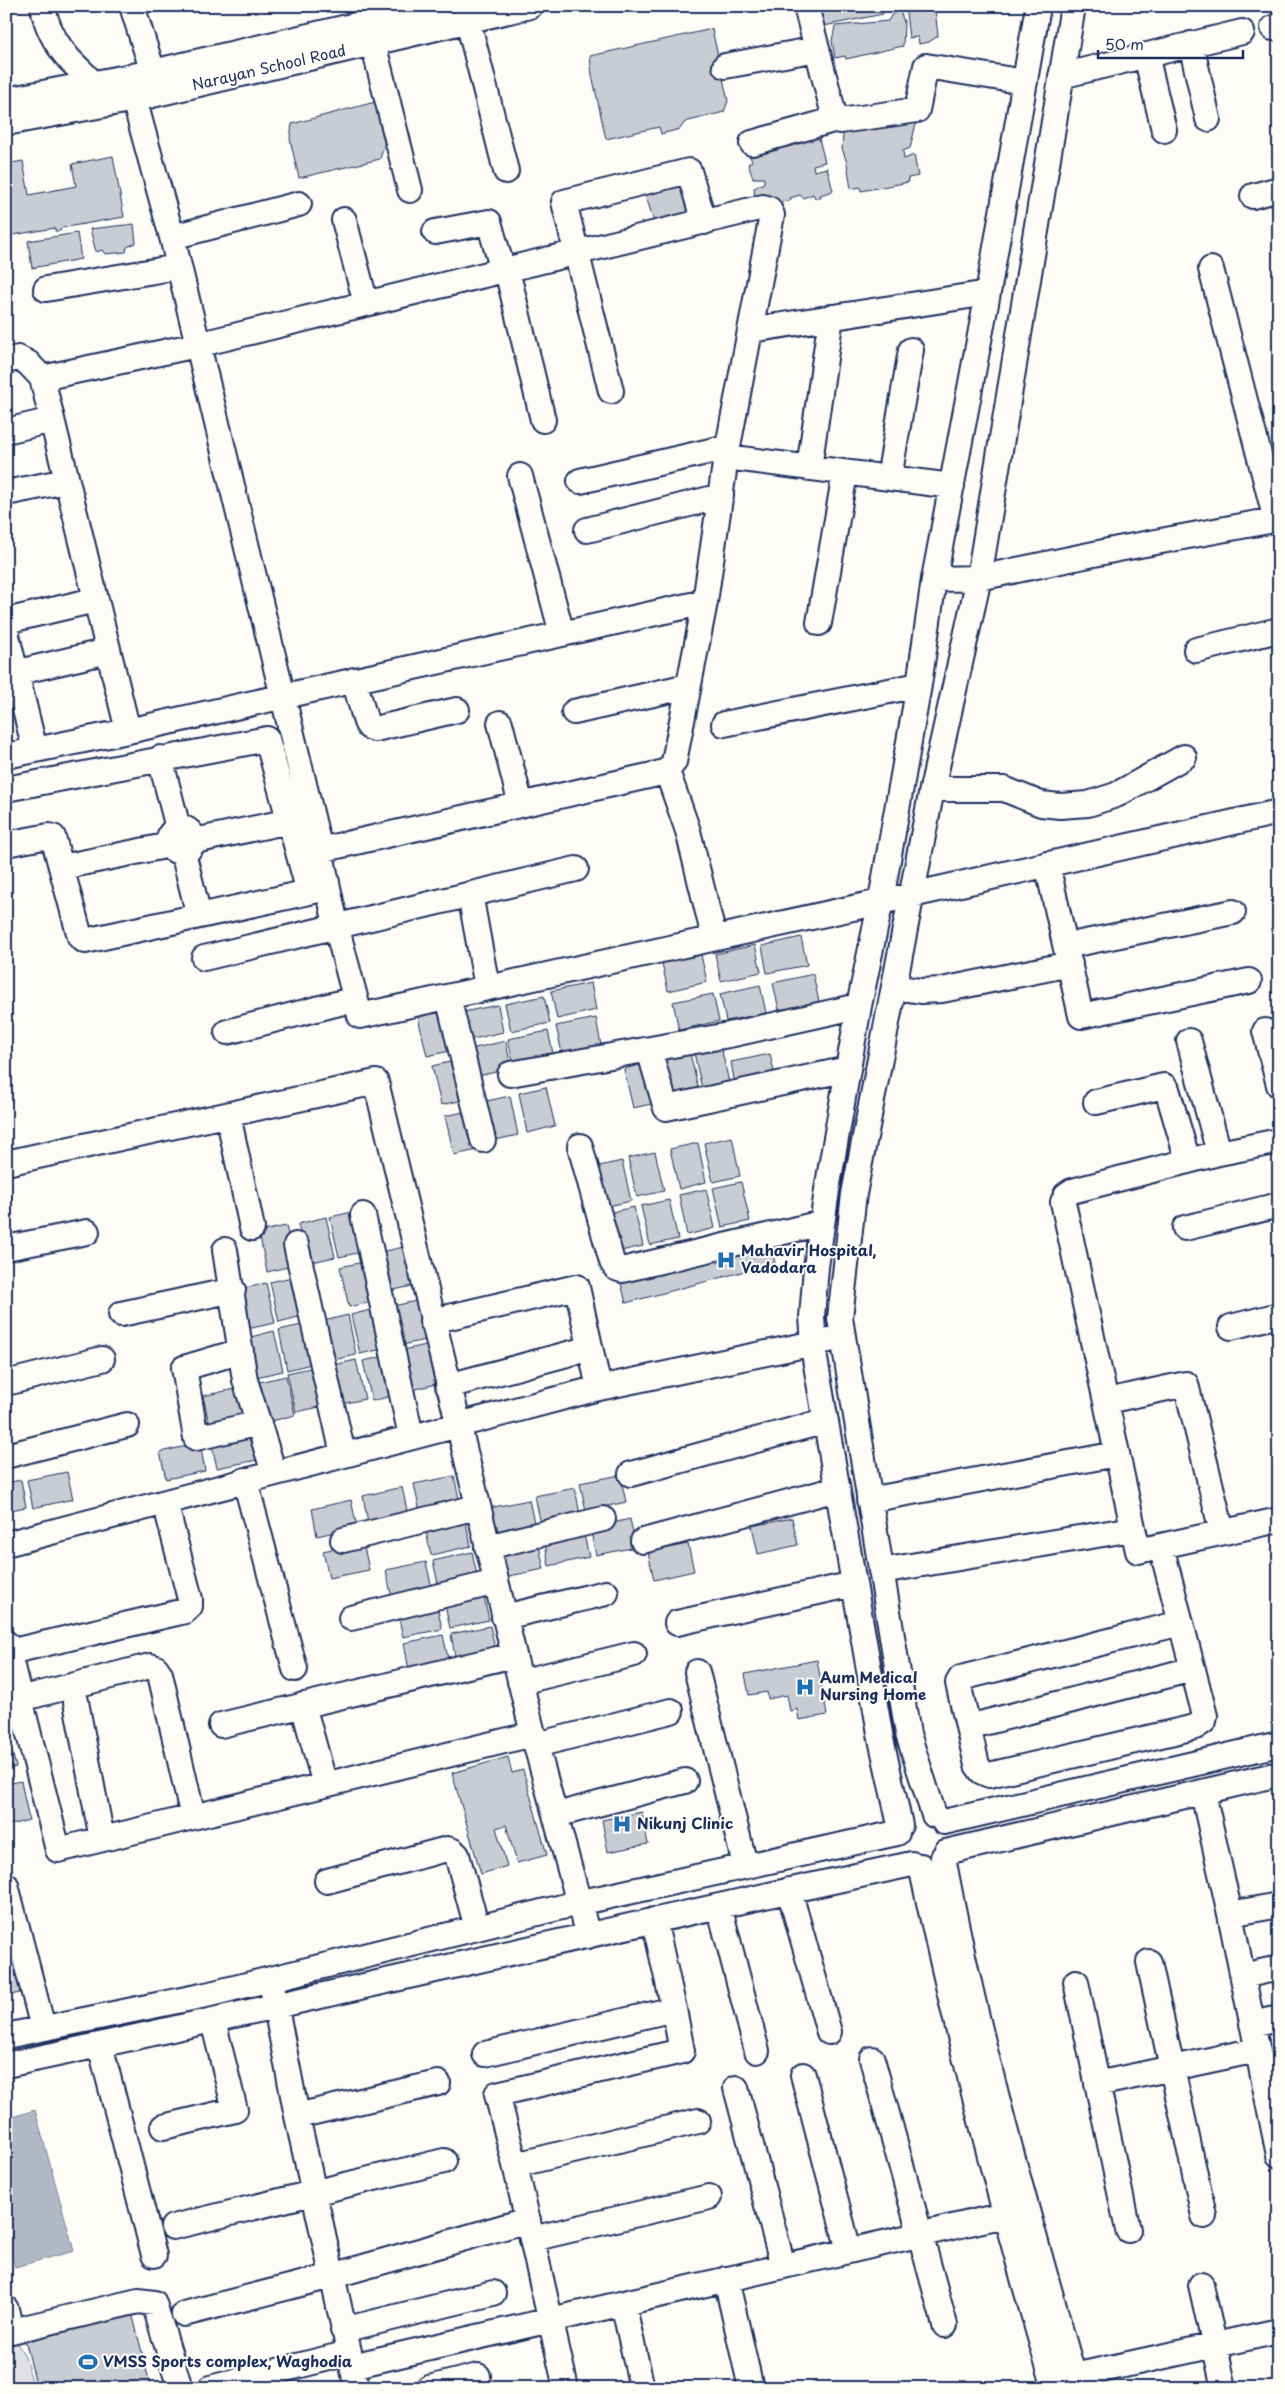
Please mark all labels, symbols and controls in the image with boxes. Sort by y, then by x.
scale bar [1098,28,1242,60]
text: 50 m [1105,32,1144,55]
street label: Narayan School Road [190,38,348,95]
place label: Mahavir Hospital, Vadodara [741,1238,877,1278]
hospital icon: Mahavir Hospital, Vadodara [715,1249,737,1271]
place label: Aum Medical Nursing Home [820,1665,926,1705]
hospital icon: Aum Medical Nursing Home [794,1676,816,1698]
place label: Nikunj Clinic [637,1811,733,1834]
hospital icon: Nikunj Clinic [611,1813,633,1835]
place label: VMSS Sports complex, Waghodia [103,2349,353,2372]
sports icon: VMSS Sports complex, Waghodia [77,2351,99,2373]

